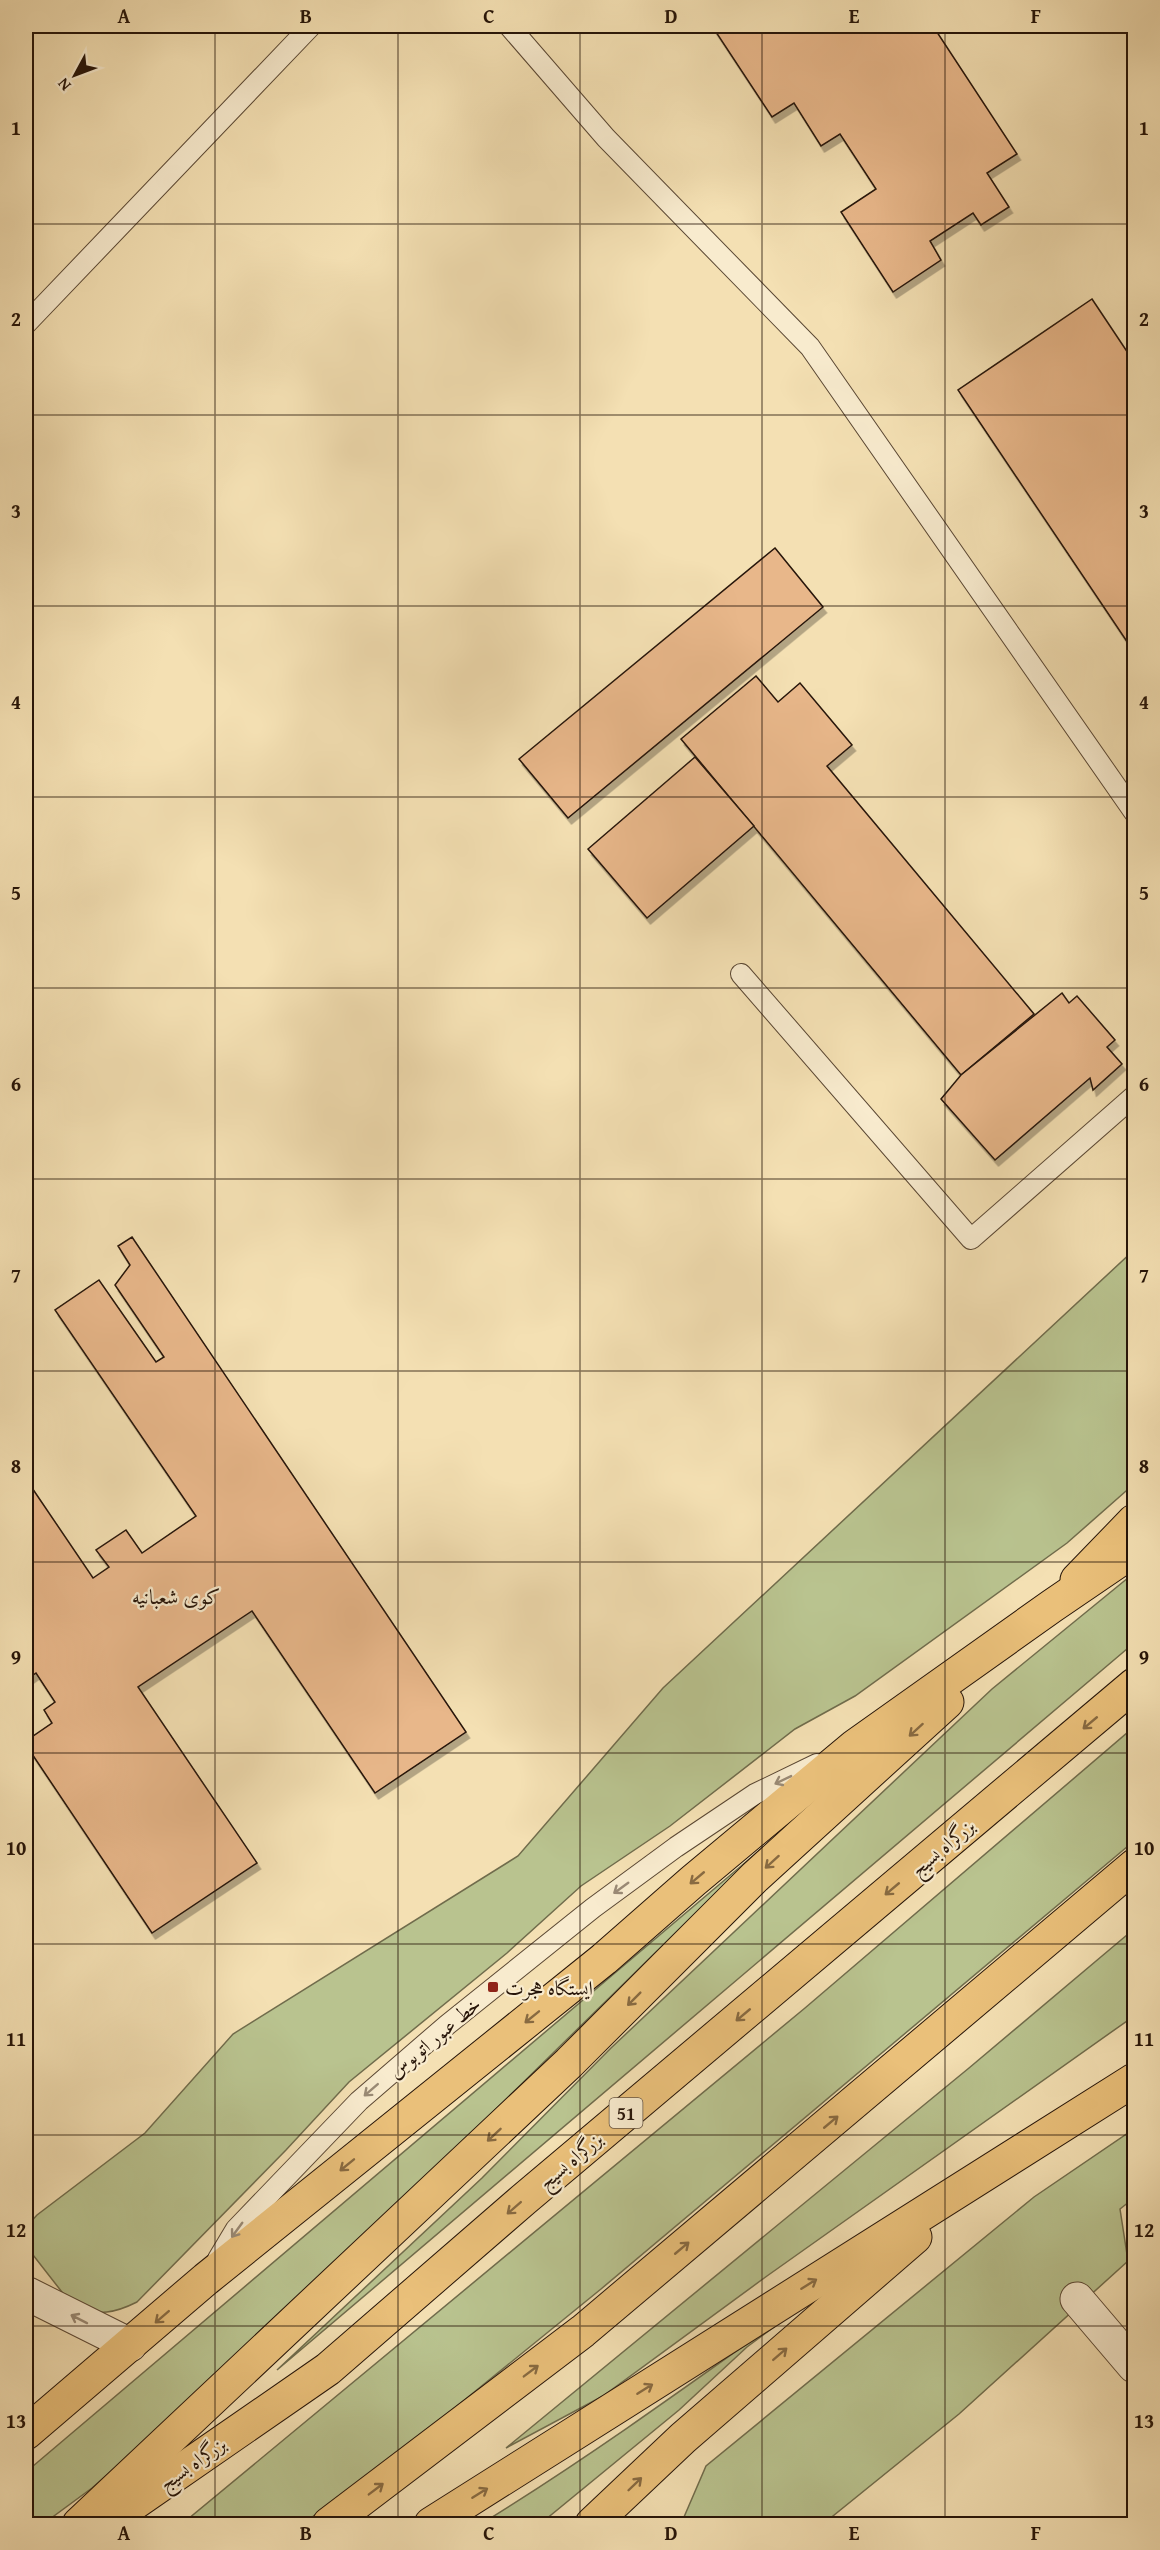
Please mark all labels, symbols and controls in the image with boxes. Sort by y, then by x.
text: A [118,1,131,30]
text: B [300,1,312,30]
text: C [483,1,495,30]
text: D [664,1,678,30]
text: E [849,1,860,30]
text: F [1031,1,1041,30]
north arrow [45,45,105,105]
text: N [51,73,76,97]
text: 1 [11,113,21,142]
text: 1 [1139,113,1149,142]
text: 2 [11,304,21,333]
text: 2 [1139,304,1149,333]
text: 3 [11,496,21,525]
text: 3 [1139,496,1149,525]
text: 4 [11,687,21,716]
text: 4 [1139,687,1149,716]
text: 5 [11,878,21,907]
text: 5 [1139,878,1149,907]
text: 6 [11,1069,21,1098]
text: 6 [1139,1069,1149,1098]
text: 7 [11,1260,21,1289]
text: 7 [1139,1260,1149,1289]
text: 8 [11,1451,21,1480]
text: 8 [1139,1451,1149,1480]
district label: کوی شعبانیه [132,1581,220,1612]
text: 9 [11,1642,21,1671]
text: 9 [1139,1642,1149,1671]
one-way arrow [1083,1716,1098,1730]
one-way arrow [909,1723,924,1737]
one-way arrow [775,1775,793,1787]
street label: بزرگراه بسیج [903,1811,984,1886]
text: 10 [6,1833,26,1862]
text: 10 [1134,1833,1154,1862]
one-way arrow [765,1855,780,1869]
one-way arrow [689,1871,705,1884]
one-way arrow [613,1881,629,1894]
one-way arrow [885,1882,900,1896]
place label: ایستگاه هجرت [505,1973,593,2002]
marker: ایستگاه هجرت [486,1980,500,1994]
street label: خط عبور اتوبوس [381,1989,487,2085]
one-way arrow [626,1992,641,2007]
one-way arrow [735,2008,751,2021]
one-way arrow [524,2011,540,2024]
text: 11 [6,2024,26,2053]
text: 11 [1134,2024,1154,2053]
one-way arrow [364,2083,379,2097]
road number: 51 [610,2098,642,2128]
one-way arrow [823,2115,838,2129]
street label: بزرگراه بسیج [531,2124,612,2199]
one-way arrow [486,2128,501,2142]
one-way arrow [339,2159,355,2172]
one-way arrow [506,2201,521,2215]
text: 12 [6,2215,26,2244]
text: 12 [1134,2215,1154,2244]
one-way arrow [230,2222,243,2238]
one-way arrow [674,2241,689,2255]
one-way arrow [801,2278,818,2291]
one-way arrow [155,2310,170,2324]
one-way arrow [70,2313,88,2325]
one-way arrow [772,2347,787,2361]
one-way arrow [522,2365,538,2377]
one-way arrow [636,2382,653,2394]
text: 13 [6,2406,26,2435]
text: 13 [1134,2406,1154,2435]
street label: بزرگراه بسیج [152,2429,234,2500]
one-way arrow [627,2477,642,2491]
one-way arrow [367,2483,383,2495]
one-way arrow [471,2487,488,2499]
text: A [118,2518,131,2547]
text: B [300,2518,312,2547]
text: C [483,2518,495,2547]
text: D [664,2518,678,2547]
text: E [849,2518,860,2547]
text: F [1031,2518,1041,2547]

